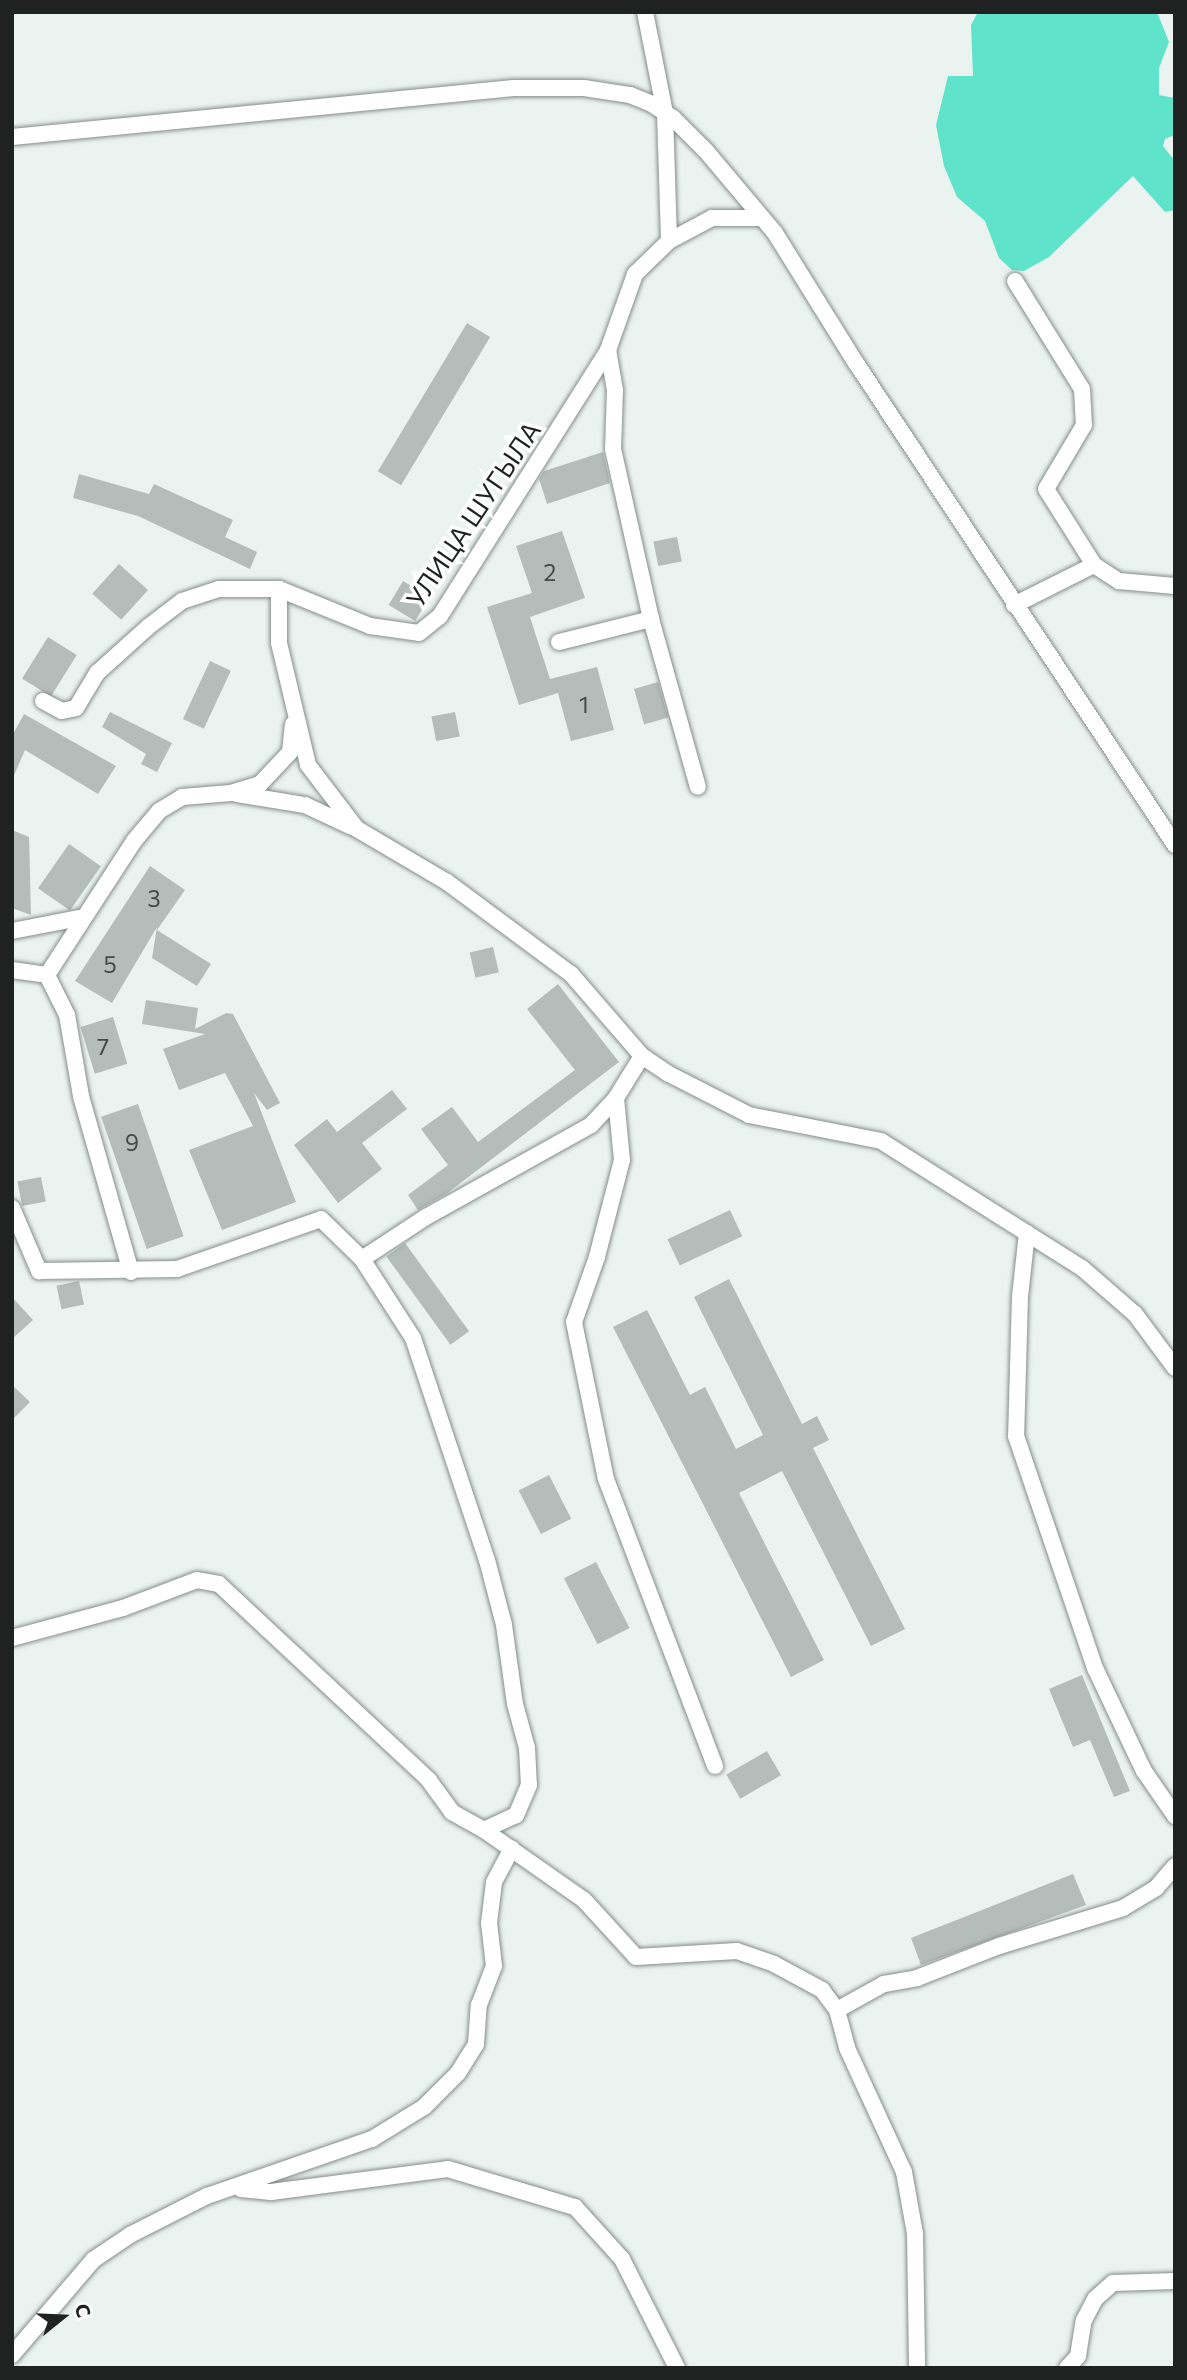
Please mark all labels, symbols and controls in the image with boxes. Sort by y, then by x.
street label: УЛИЦА ШУГЫЛА [399,415,547,613]
house number: 2 [544,558,556,586]
house number: 1 [579,690,589,718]
house number: 3 [147,884,161,912]
house number: 5 [103,950,117,978]
house number: 7 [97,1032,109,1060]
house number: 9 [125,1128,139,1156]
north arrow [28,2282,98,2352]
text: С [71,2301,96,2320]

